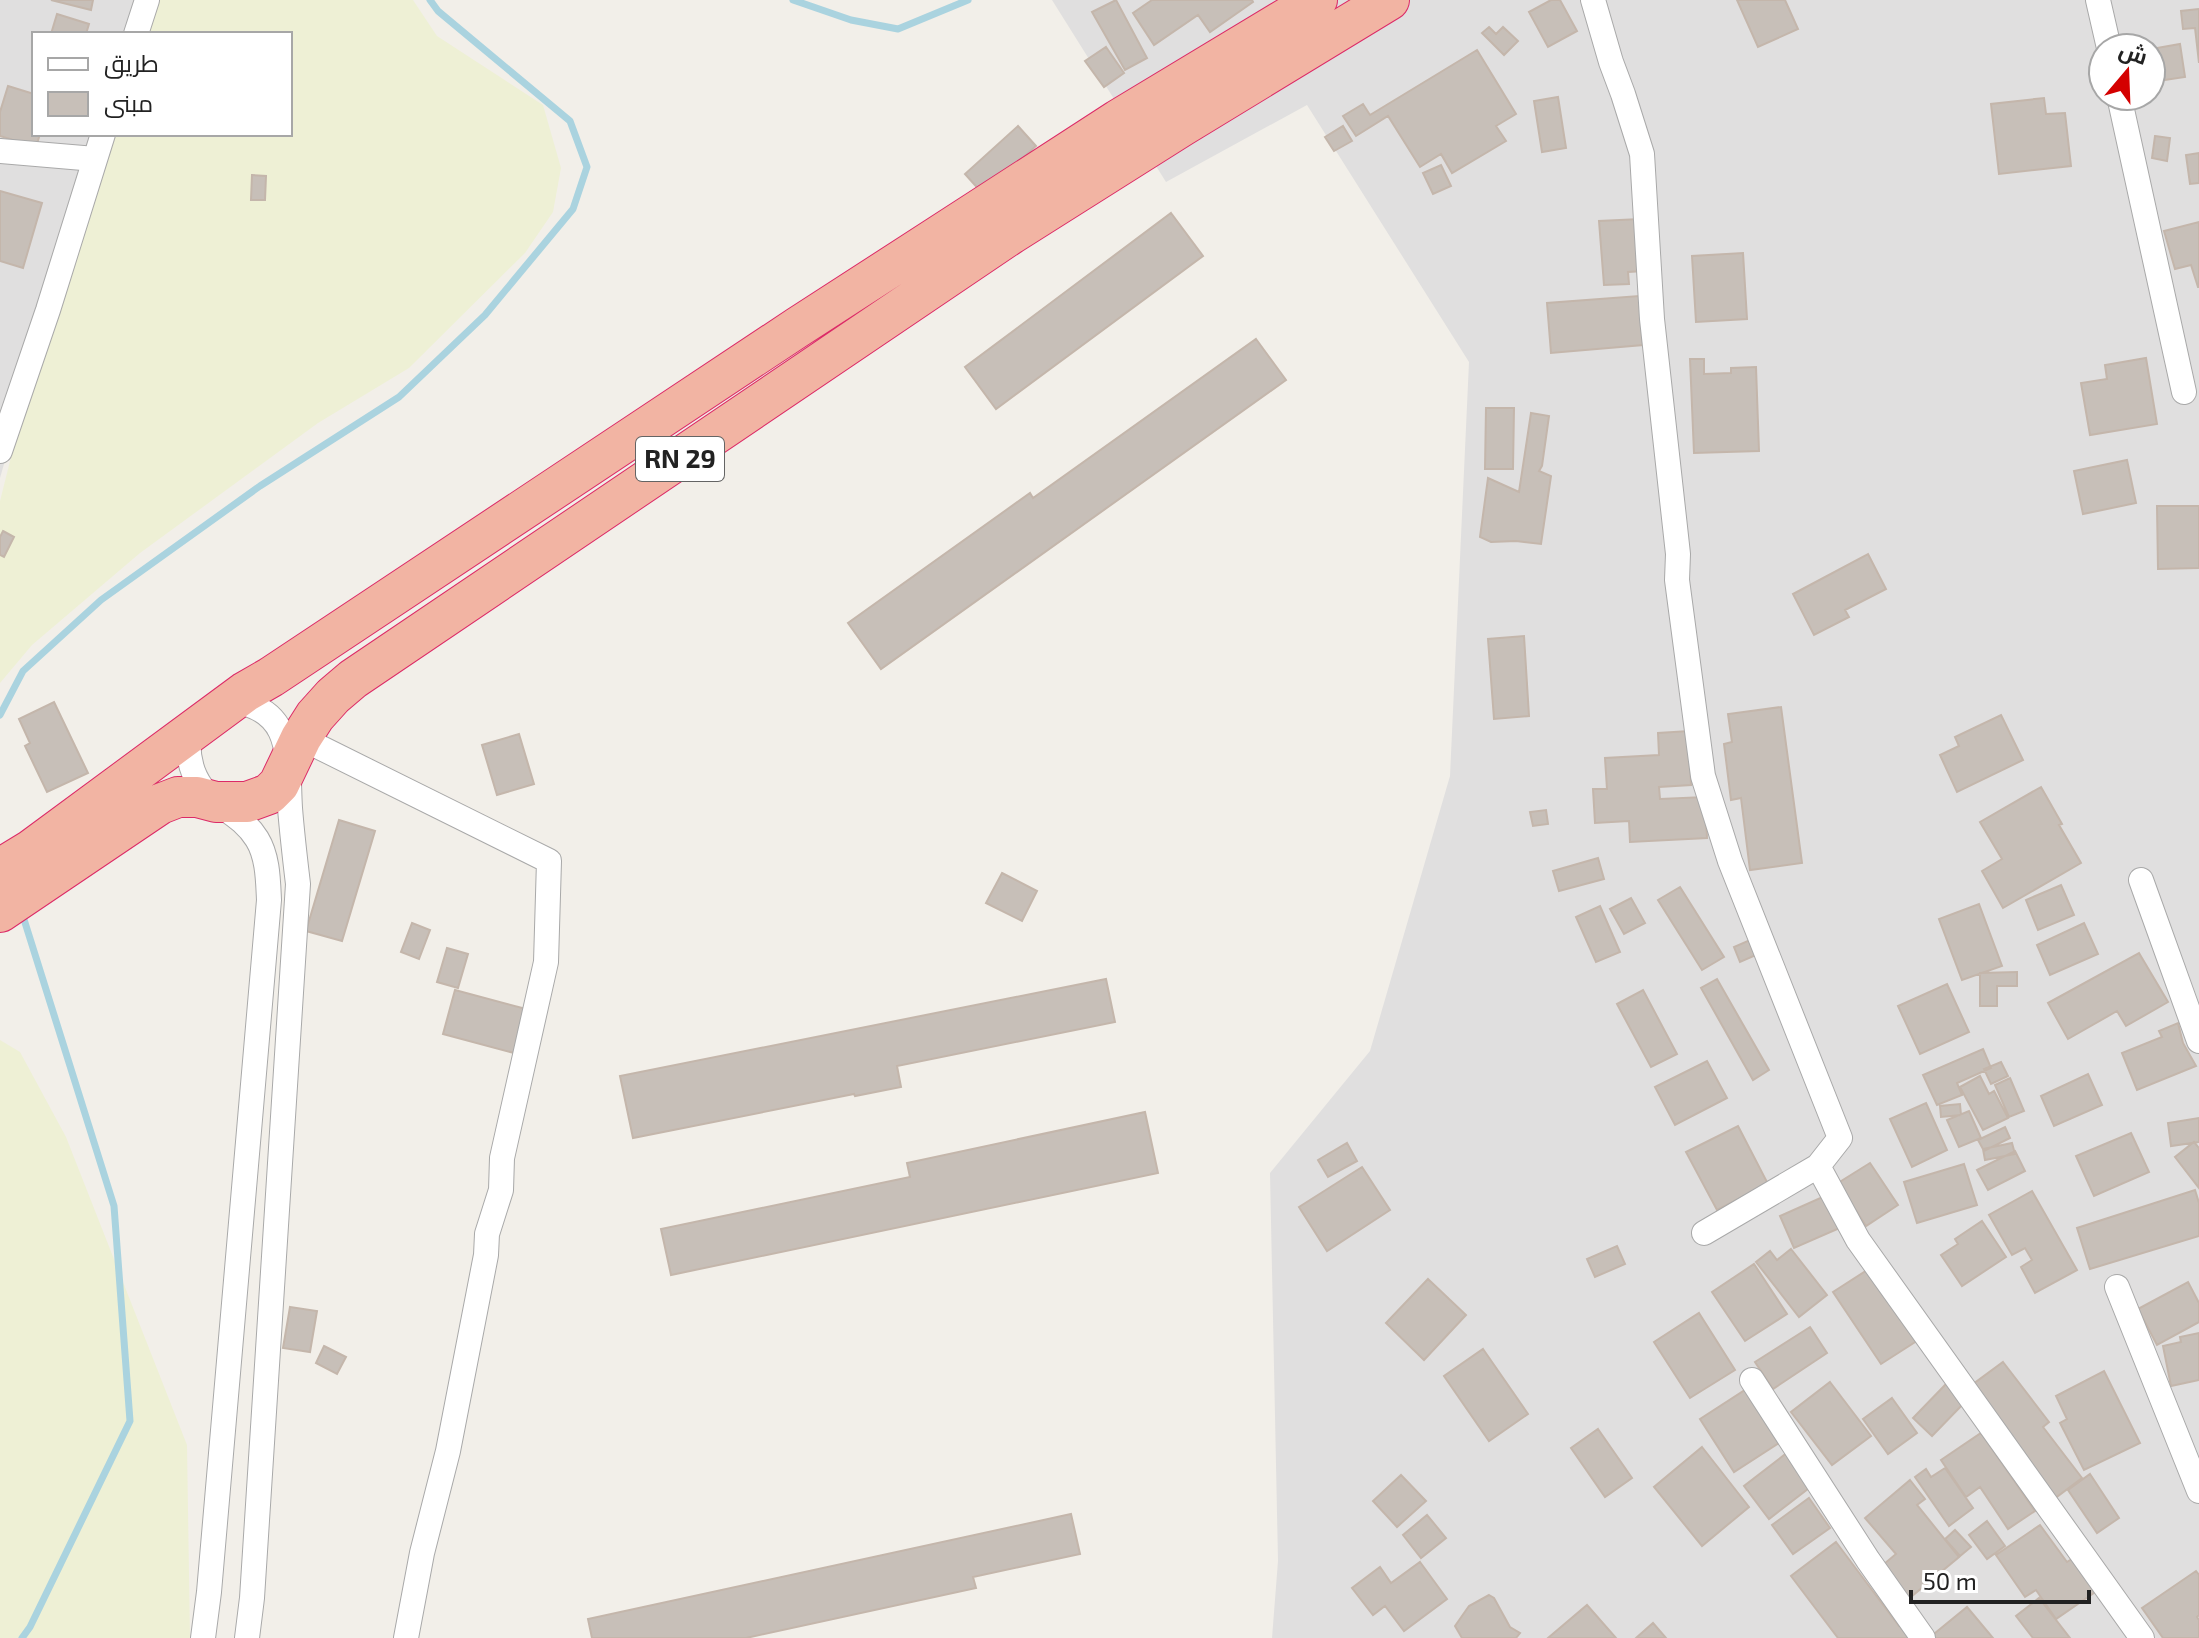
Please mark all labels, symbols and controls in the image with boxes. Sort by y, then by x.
legend [32,32,292,136]
north arrow [2087,32,2167,112]
text: ش [2116,35,2151,71]
text: طريق [104,48,159,79]
text: مبنى [104,88,153,118]
road number: RN 29 [636,437,724,481]
scale bar [1911,1554,2089,1604]
text: 50 m [1923,1566,1977,1595]

